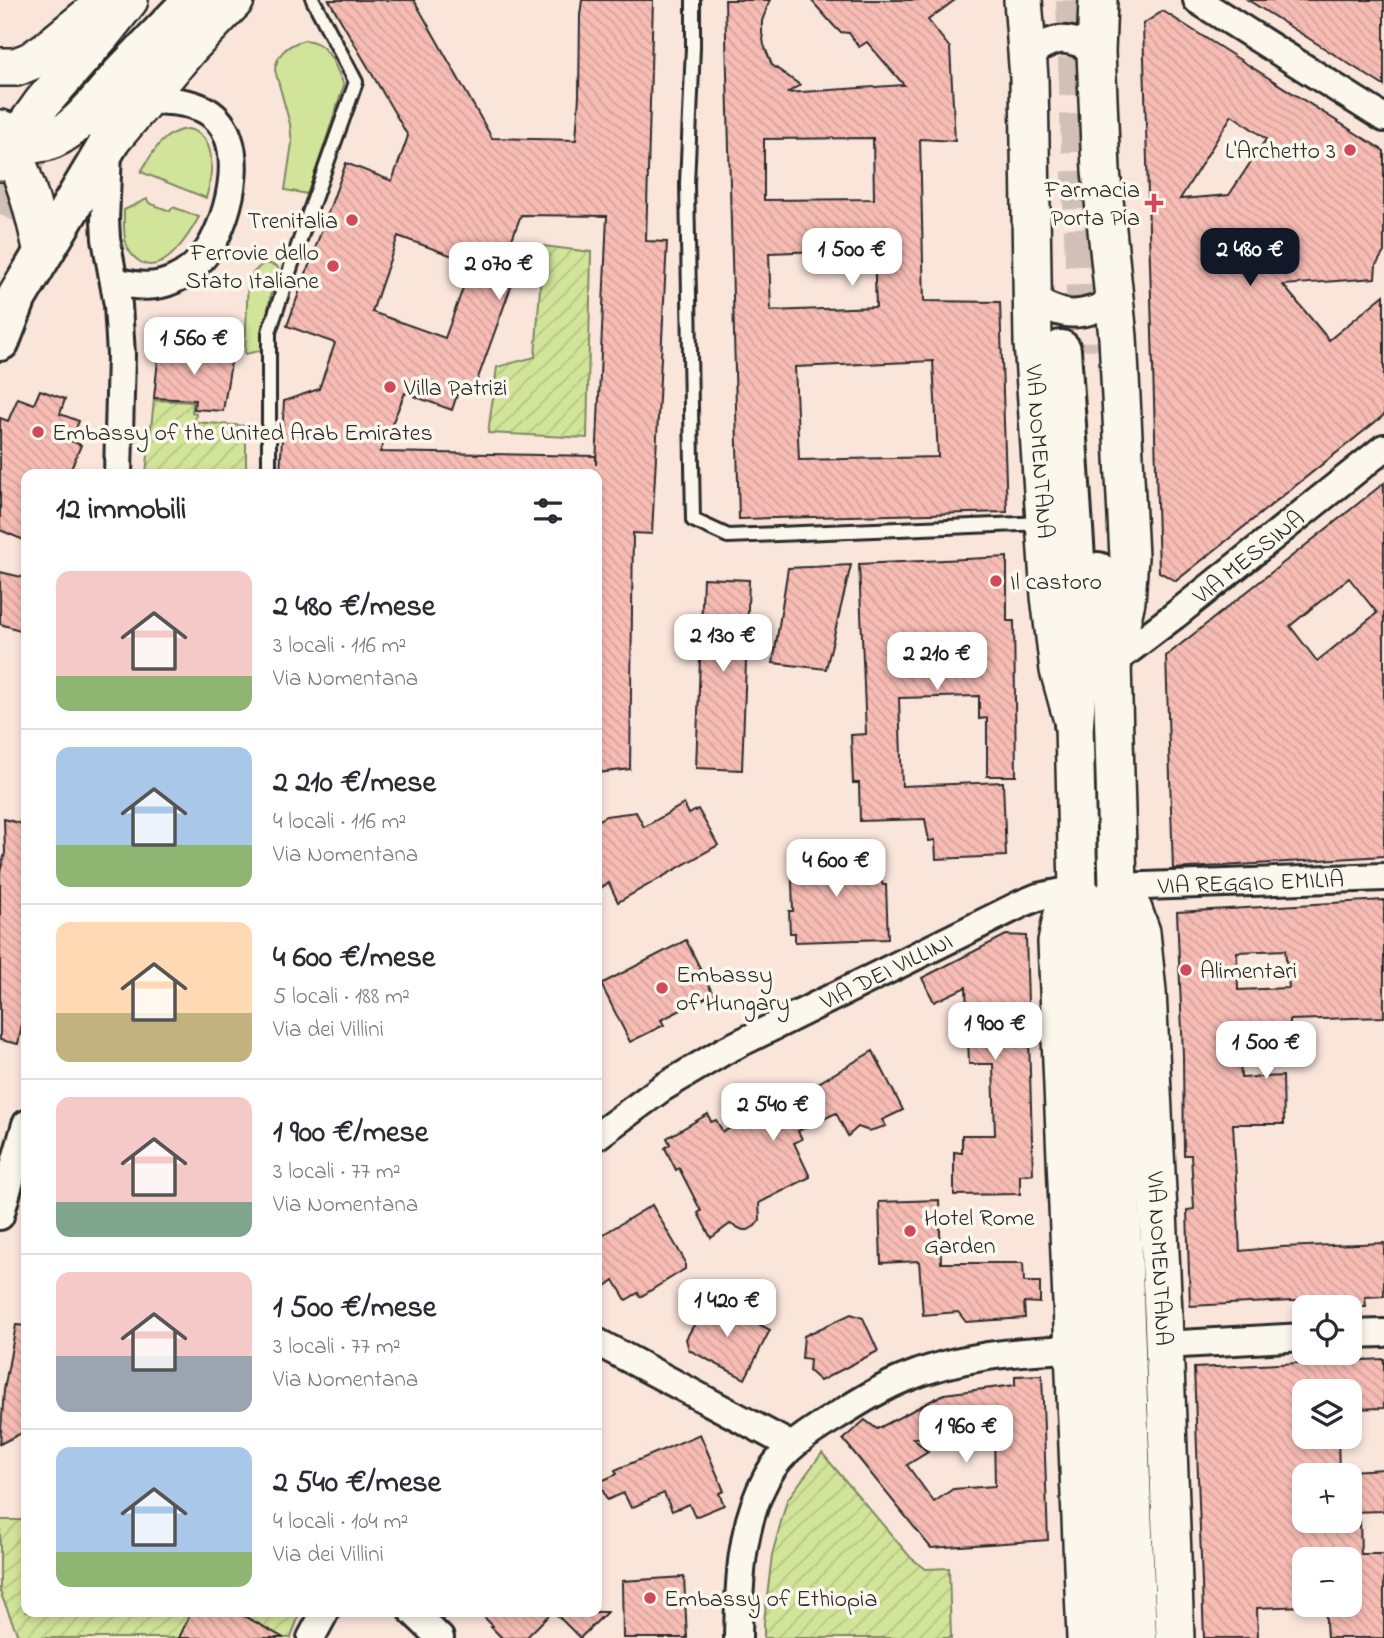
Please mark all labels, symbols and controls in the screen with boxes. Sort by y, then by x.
place label: L'Archetto 3 [1225,135,1336,170]
marker: L'Archetto 3 [1342,142,1358,158]
place label: Farmacia Porta Pia [1044,174,1140,237]
marker: Farmacia Porta Pia [1146,195,1162,211]
place label: Trenitalia [248,205,338,240]
marker: Trenitalia [344,212,360,228]
pin: 1 500 € [787,229,917,288]
pin: 2 480 € [1185,229,1315,288]
text: 1 500 € [818,234,886,267]
text: 2 480 € [1217,234,1284,267]
place label: Ferrovie dello Stato Italiane [185,237,319,300]
pin: 2 070 € [434,243,564,302]
text: 2 070 € [465,248,533,281]
marker: Ferrovie dello Stato Italiane [325,258,341,274]
pin: 1 560 € [129,318,259,377]
text: 1 560 € [160,323,228,356]
street label: VIA NOMENTANA [1014,362,1061,540]
place label: Villa Patrizi [403,372,507,407]
marker: Villa Patrizi [382,379,398,395]
place label: Embassy of the United Arab Emirates [52,417,433,453]
marker: Embassy of the United Arab Emirates [30,424,46,440]
text: 12 immobili [56,489,186,533]
icon: filters [529,492,567,530]
street label: VIA MESSINA [1186,503,1313,615]
place label: Il castoro [1010,566,1102,601]
marker: Il castoro [988,573,1004,589]
text: 2 480 €/mese [273,586,435,630]
icon: home [112,599,196,683]
pin: 2 130 € [658,614,788,674]
text: 2 130 € [690,620,756,653]
text: 3 locali · 116 m² [273,630,406,663]
pin: 2 210 € [872,632,1002,692]
text: 2 210 € [903,638,971,671]
text: Via Nomentana [273,663,418,696]
text: 2 210 €/mese [273,762,436,806]
icon: home [112,775,196,859]
text: 4 locali · 116 m² [273,806,406,839]
text: Via Nomentana [273,839,418,872]
pin: 4 600 € [771,839,901,899]
text: 4 600 € [803,845,870,878]
street label: VIA REGGIO EMILIA [1156,864,1345,906]
street label: VIA DEI VILLINI [814,925,959,1021]
text: 4 600 €/mese [273,937,435,981]
icon: home [112,950,196,1034]
place label: Alimentari [1200,955,1297,990]
place label: Embassy of Hungary [676,959,790,1023]
marker: Alimentari [1178,962,1194,978]
marker: Embassy of Hungary [654,980,670,996]
text: 5 locali · 188 m² [273,981,410,1014]
pin: 1 900 € [930,1002,1060,1062]
text: 1 900 € [964,1008,1026,1041]
text: Via dei Villini [273,1014,384,1047]
pin: 1 500 € [1201,1021,1331,1081]
text: 1 500 € [1232,1027,1300,1060]
pin: 2 540 € [708,1084,838,1143]
text: 2 540 € [737,1089,809,1122]
text: 1 900 €/mese [273,1112,428,1156]
icon: home [112,1125,196,1209]
text: 3 locali · 77 m² [273,1156,401,1189]
street label: VIA NOMENTANA [1136,1170,1179,1346]
text: Via Nomentana [273,1189,418,1222]
place label: Hotel Rome Garden [924,1202,1035,1265]
marker: Hotel Rome Garden [902,1223,918,1239]
pin: 1 420 € [662,1280,792,1339]
text: 1 420 € [694,1285,760,1318]
text: 1 500 €/mese [273,1287,436,1331]
map controls [1292,1295,1362,1617]
button: locate [1292,1295,1362,1365]
icon: home [112,1300,196,1384]
text: 3 locali · 77 m² [273,1331,401,1364]
text: Via Nomentana [273,1364,418,1397]
button: layers [1292,1379,1362,1449]
pin: 1 960 € [901,1406,1031,1465]
text: 1 960 € [935,1411,997,1444]
text: 2 540 €/mese [273,1462,441,1506]
button: + [1292,1463,1362,1533]
icon: home [112,1475,196,1559]
text: 4 locali · 104 m² [273,1506,408,1539]
text: Via dei Villini [273,1539,384,1572]
button: − [1292,1547,1362,1617]
place label: Embassy of Ethiopia [664,1583,877,1619]
marker: Embassy of Ethiopia [642,1590,658,1606]

